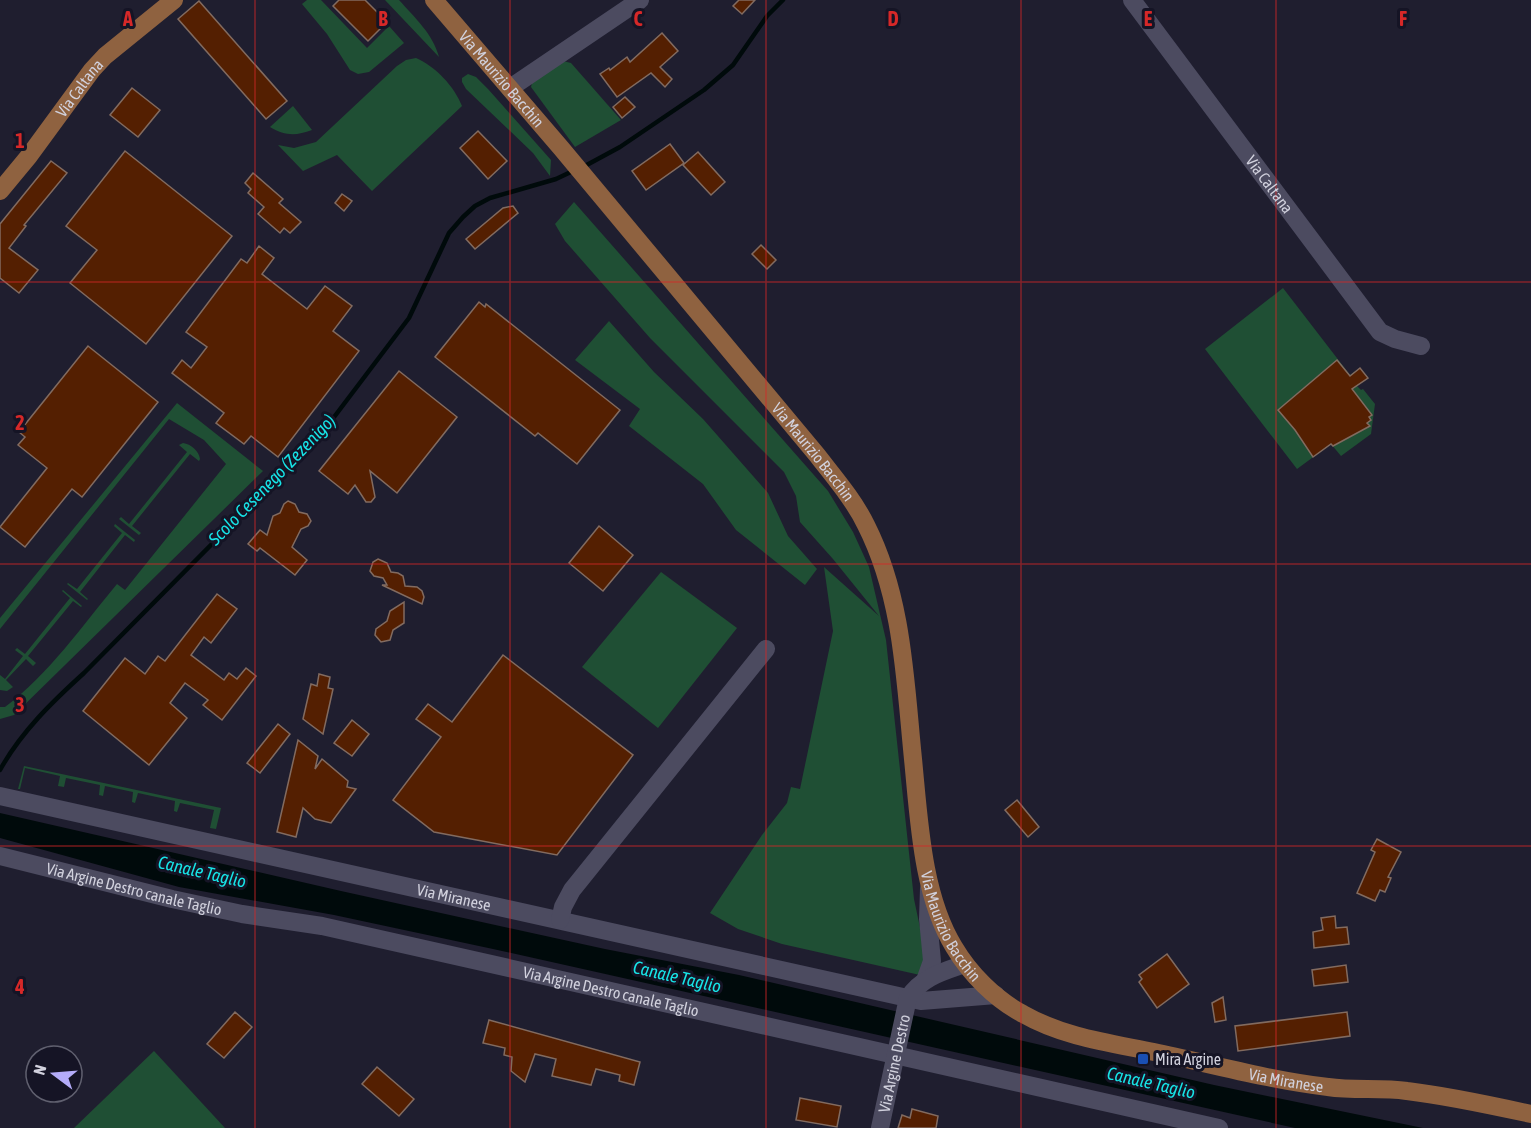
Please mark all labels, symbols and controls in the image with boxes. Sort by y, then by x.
text: A [122,7,133,30]
text: B [378,7,388,30]
text: C [634,7,643,30]
text: D [887,7,899,30]
text: E [1144,7,1153,30]
text: F [1399,7,1407,30]
street label: Via Maurizio Bacchin [456,27,548,131]
street label: Via Caltana [52,55,107,120]
text: 1 [15,129,25,152]
street label: Via Caltana [1242,152,1297,217]
street label: Via Maurizio Bacchin [768,399,858,504]
water label: Scolo Cesenego (Zezenigo) [203,410,339,550]
text: 2 [15,411,25,434]
text: 3 [15,693,25,716]
water label: Canale Taglio [156,851,248,892]
street label: Via Argine Destro canale Taglio [44,859,223,918]
street label: Via Maurizio Bacchin [918,869,985,985]
street label: Via Miranese [415,880,493,914]
water label: Canale Taglio [631,956,723,997]
street label: Via Argine Destro canale Taglio [521,963,701,1020]
text: 4 [14,975,25,998]
street label: Via Argine Destro [875,1013,913,1114]
north arrow [24,1044,84,1104]
place label: Mira Argine [1155,1050,1221,1069]
marker: Mira Argine [1136,1052,1150,1066]
water label: Canale Taglio [1105,1062,1197,1103]
text: N [30,1063,50,1077]
street label: Via Miranese [1247,1064,1324,1095]

